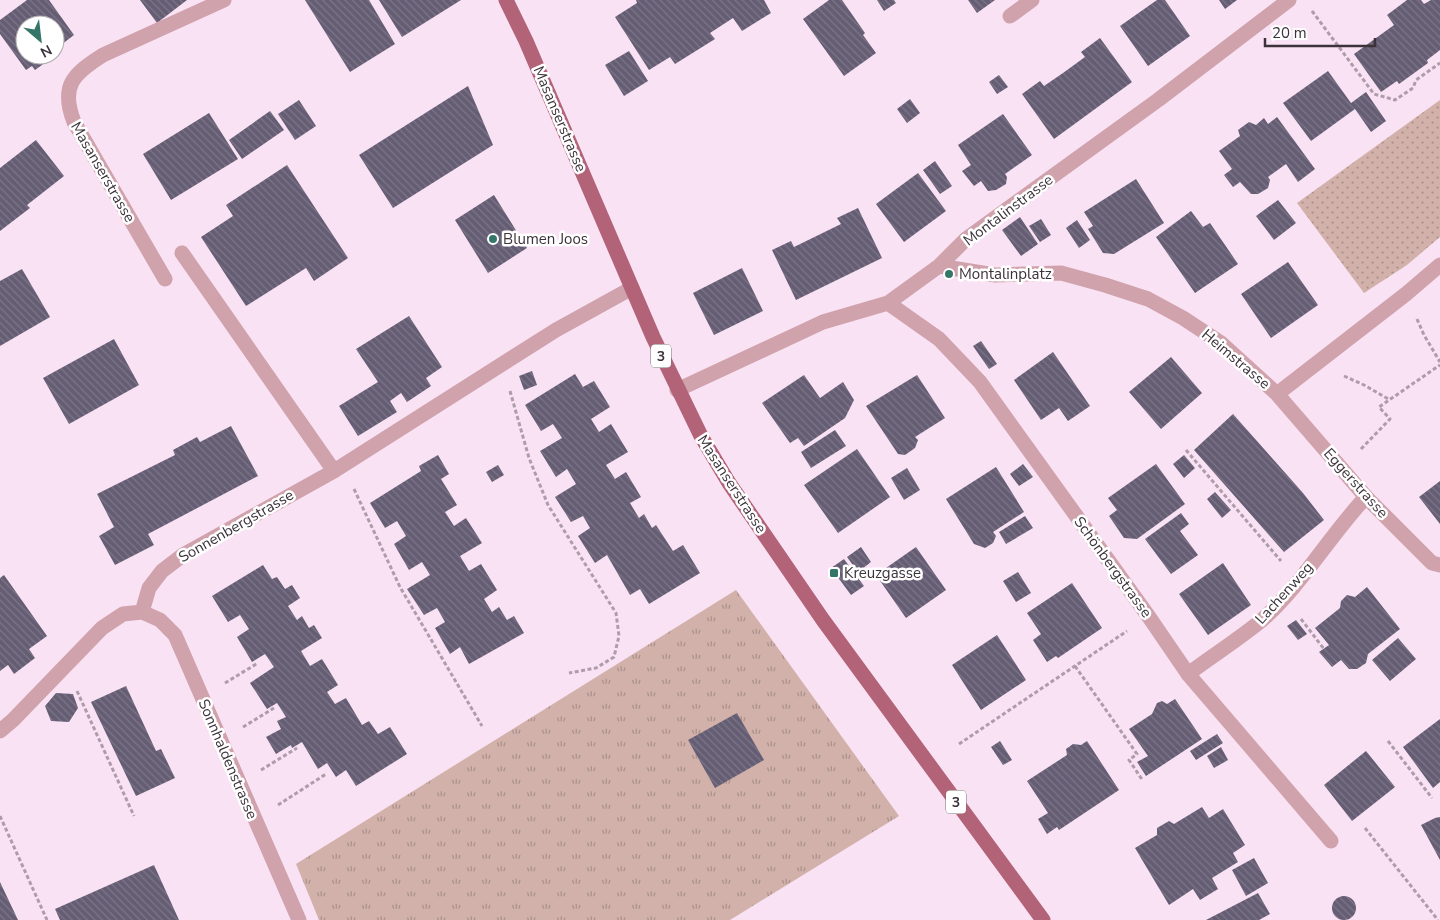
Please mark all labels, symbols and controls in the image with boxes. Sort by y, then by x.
north arrow [15,15,65,65]
scale bar [1265,15,1375,47]
text: 20 m [1272,23,1307,43]
text: N [37,40,55,62]
street label: Masanserstrasse [529,63,591,175]
street label: Masanserstrasse [66,118,140,226]
street label: Montalinstrasse [959,170,1057,250]
place label: Blumen Joos [503,229,588,249]
marker: Blumen Joos [487,233,499,245]
place label: Montalinplatz [959,264,1052,284]
marker: Montalinplatz [943,268,955,280]
street label: Heimstrasse [1197,324,1275,394]
road number: 3 [651,344,671,368]
street label: Masanserstrasse [693,431,771,537]
street label: Eggerstrasse [1319,444,1393,522]
street label: Sonnenbergstrasse [175,485,297,567]
street label: Schönbergstrasse [1070,512,1156,622]
street label: Lachenweg [1251,558,1317,628]
place label: Kreuzgasse [844,563,921,583]
marker: Kreuzgasse [828,567,840,579]
street label: Sonnhaldenstrasse [194,696,262,822]
road number: 3 [946,790,966,814]

